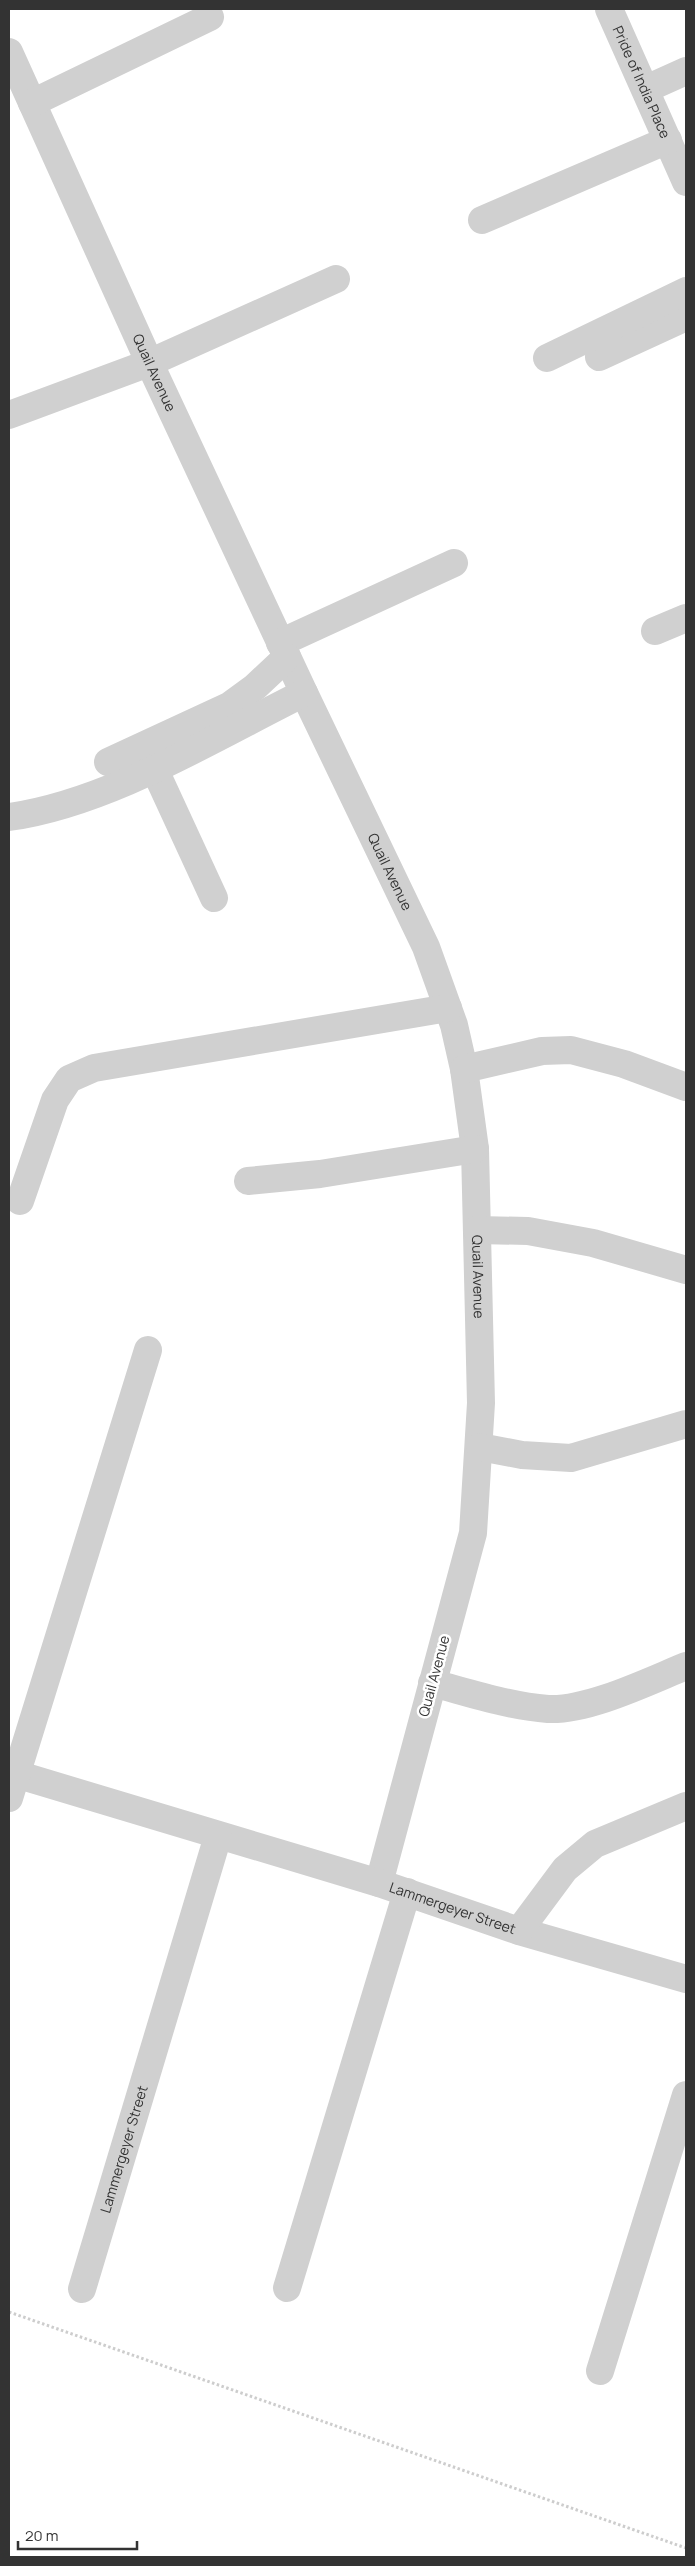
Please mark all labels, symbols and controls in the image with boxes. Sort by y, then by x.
street label: Pride of India Place [609,23,675,141]
street label: Quail Avenue [129,331,181,414]
street label: Quail Avenue [364,830,417,913]
street label: Quail Avenue [468,1235,489,1319]
street label: Quail Avenue [414,1633,453,1719]
street label: Lammergeyer Street [387,1877,519,1938]
street label: Lammergeyer Street [95,2083,152,2215]
scale bar [18,2518,136,2550]
text: 20 m [25,2525,58,2546]

